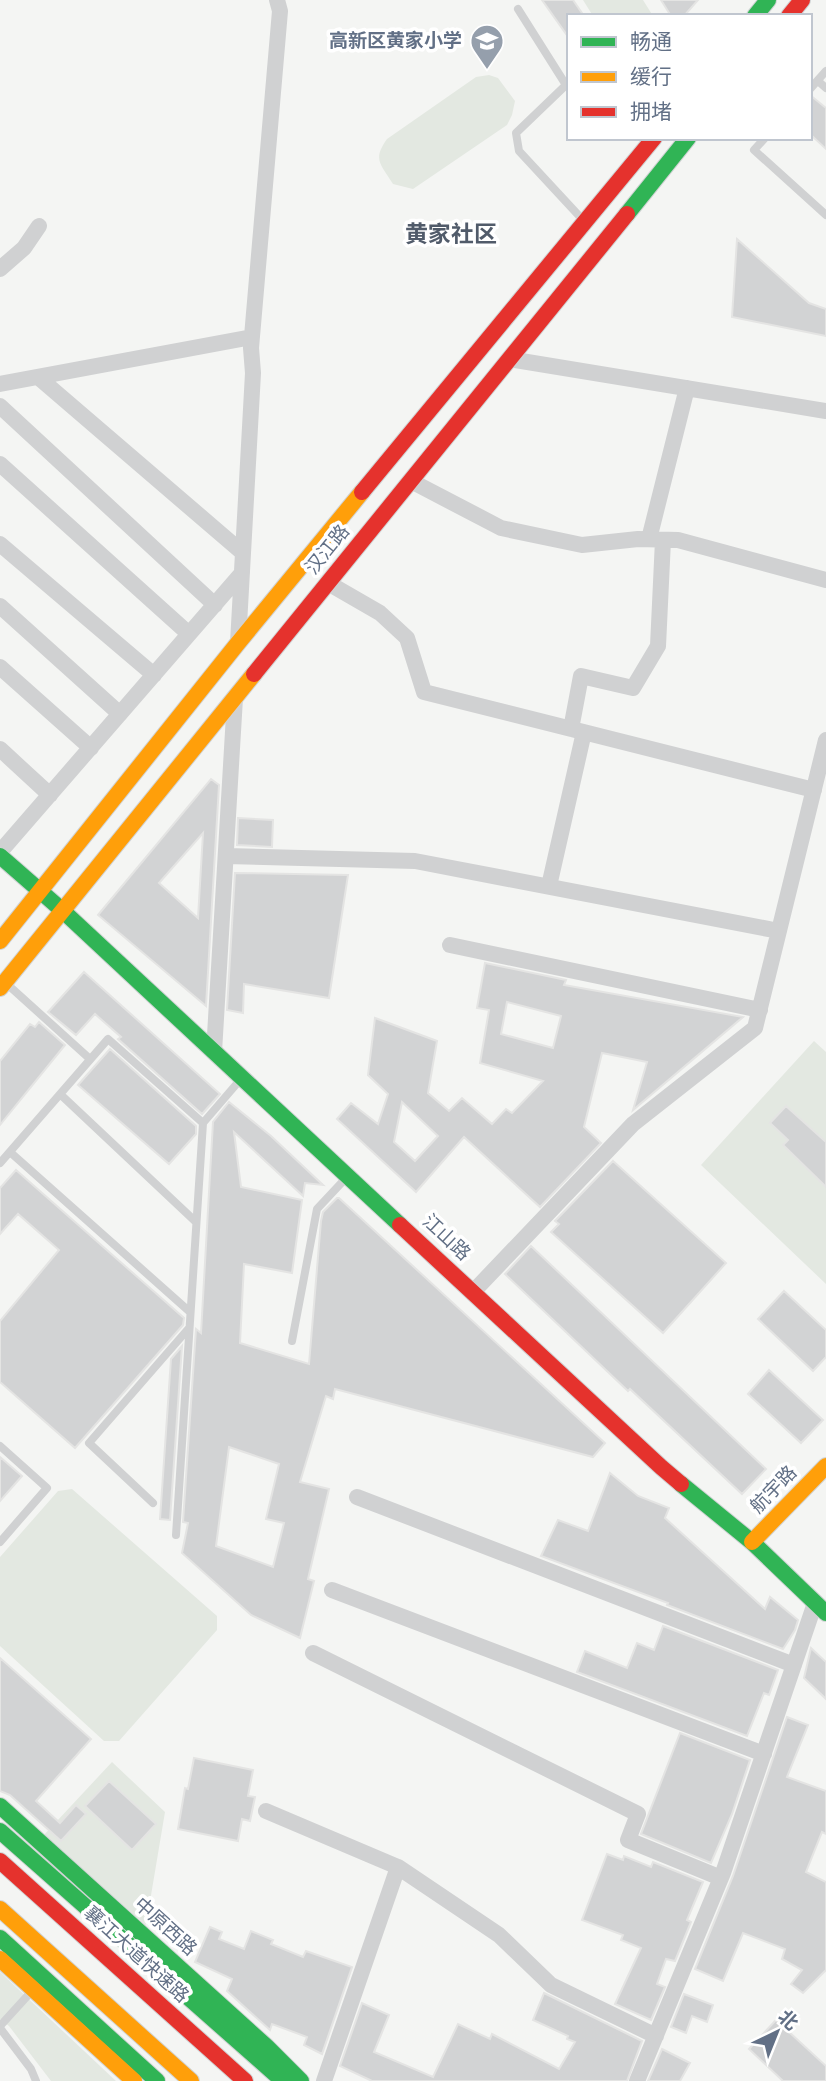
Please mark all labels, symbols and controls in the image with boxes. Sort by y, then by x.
legend [567,14,812,140]
school or university icon: 高新区黄家小学 [468,22,506,71]
text: 畅通 [630,27,672,57]
place label: 高新区黄家小学 [329,28,462,55]
text: 缓行 [630,62,672,92]
text: 拥堵 [630,97,672,127]
district label: 黄家社区 [405,218,497,251]
street label: 汉江路 [300,519,356,581]
street label: 江山路 [416,1209,476,1267]
street label: 航宇路 [744,1460,804,1520]
street label: 中原西路 [128,1892,202,1962]
street label: 襄江大道快速路 [78,1900,194,2010]
north arrow [742,1997,812,2067]
text: 北 [771,2004,804,2037]

